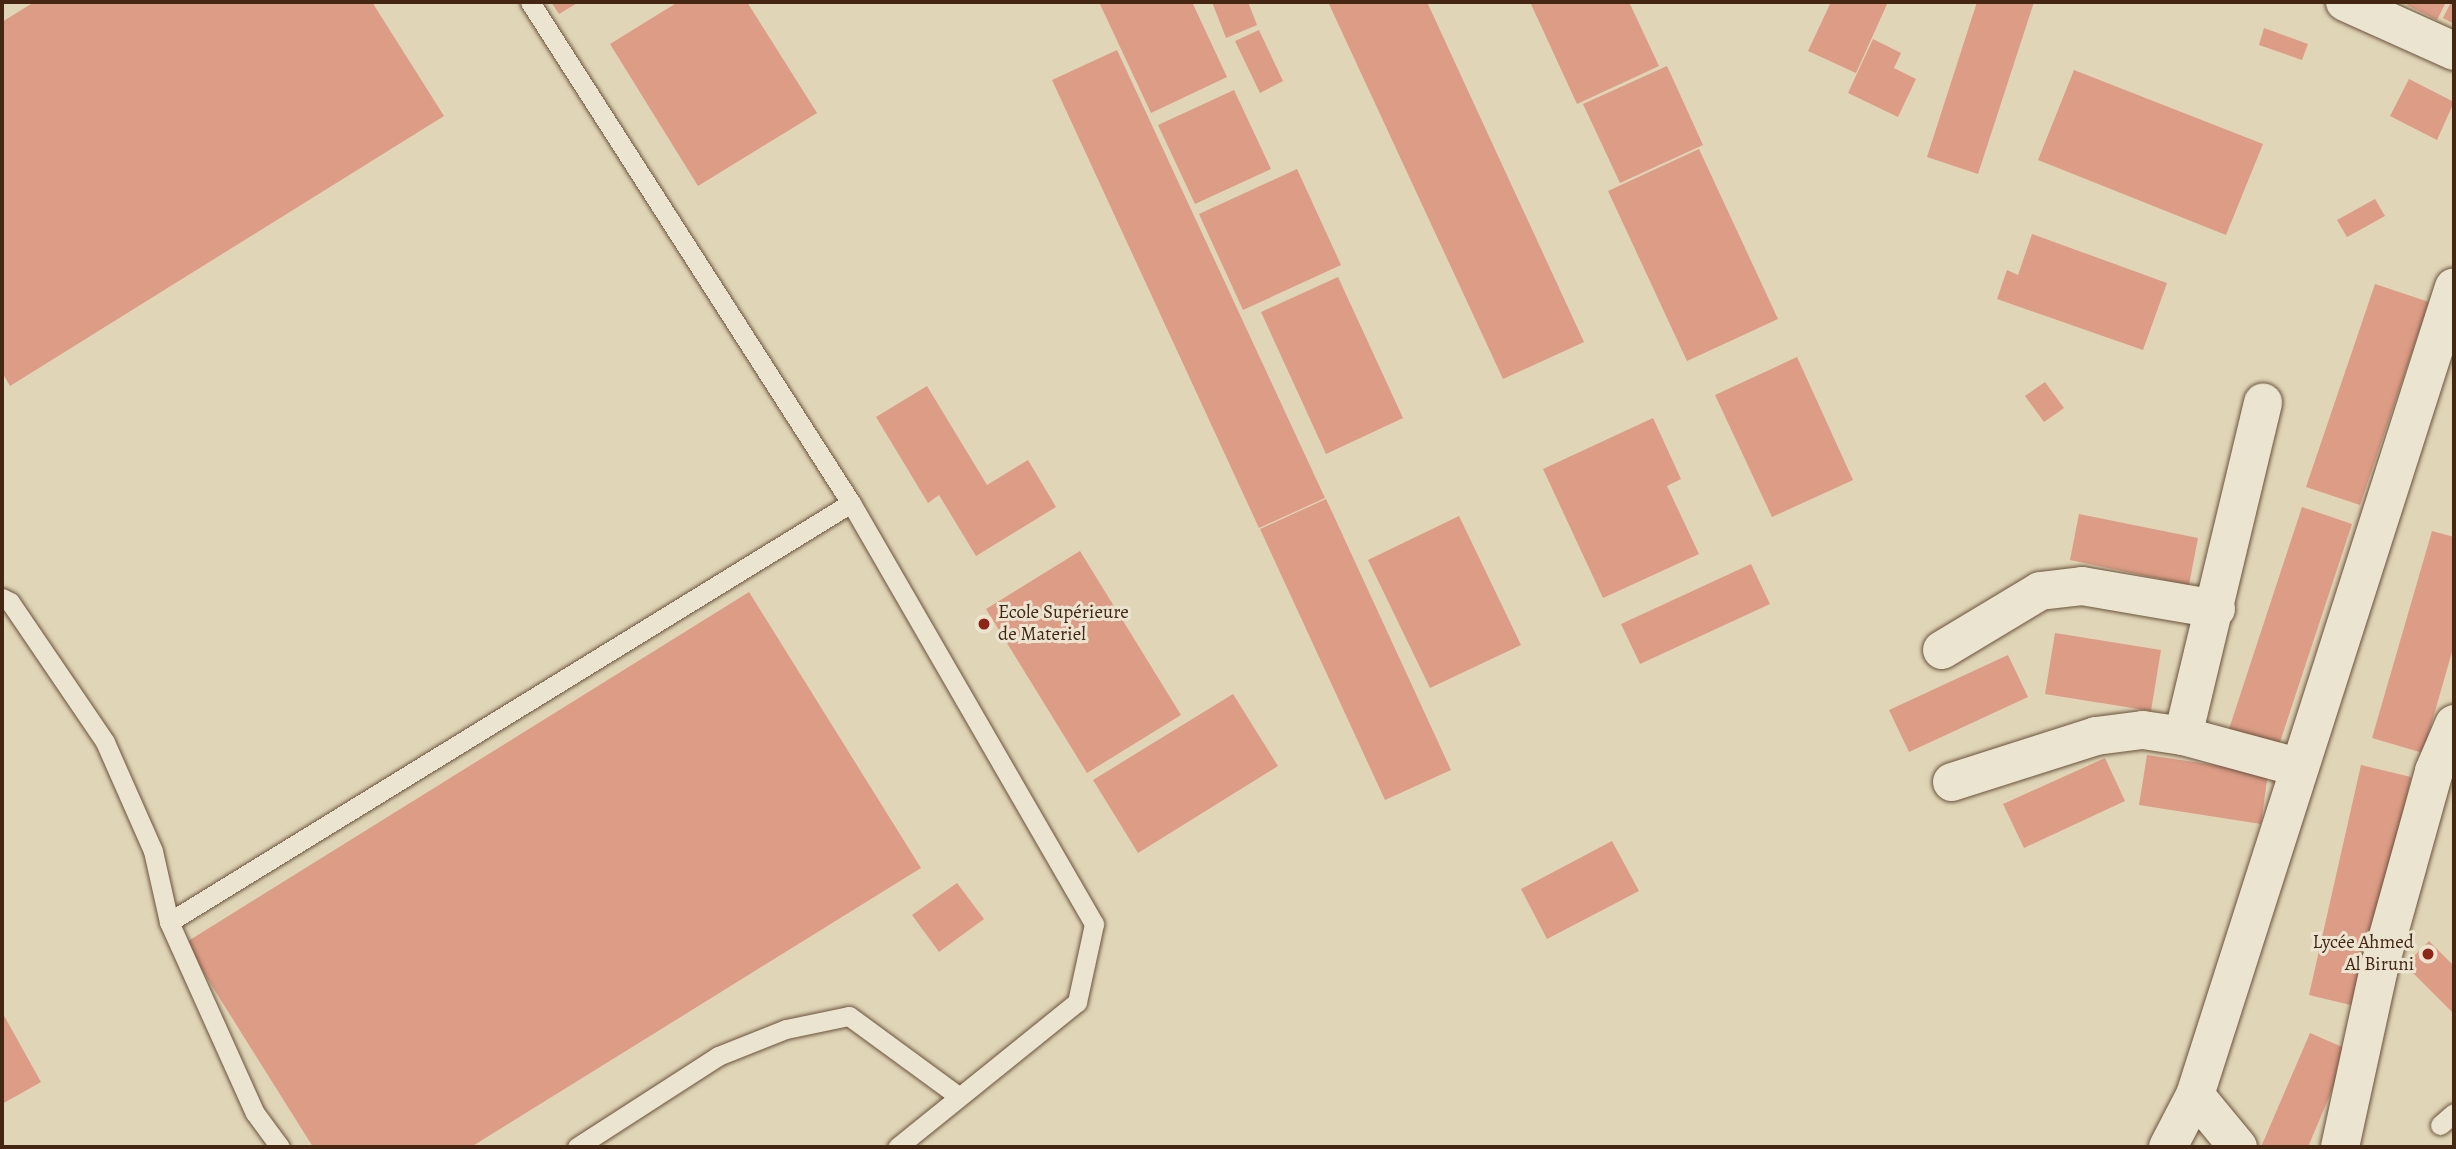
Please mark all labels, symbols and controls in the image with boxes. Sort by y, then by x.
place label: Ecole Supérieure de Materiel [998,602,1129,646]
marker: Ecole Supérieure de Materiel [976,616,992,632]
place label: Lycée Ahmed Al Biruni [2313,932,2414,976]
marker: Lycée Ahmed Al Biruni [2420,946,2436,962]

